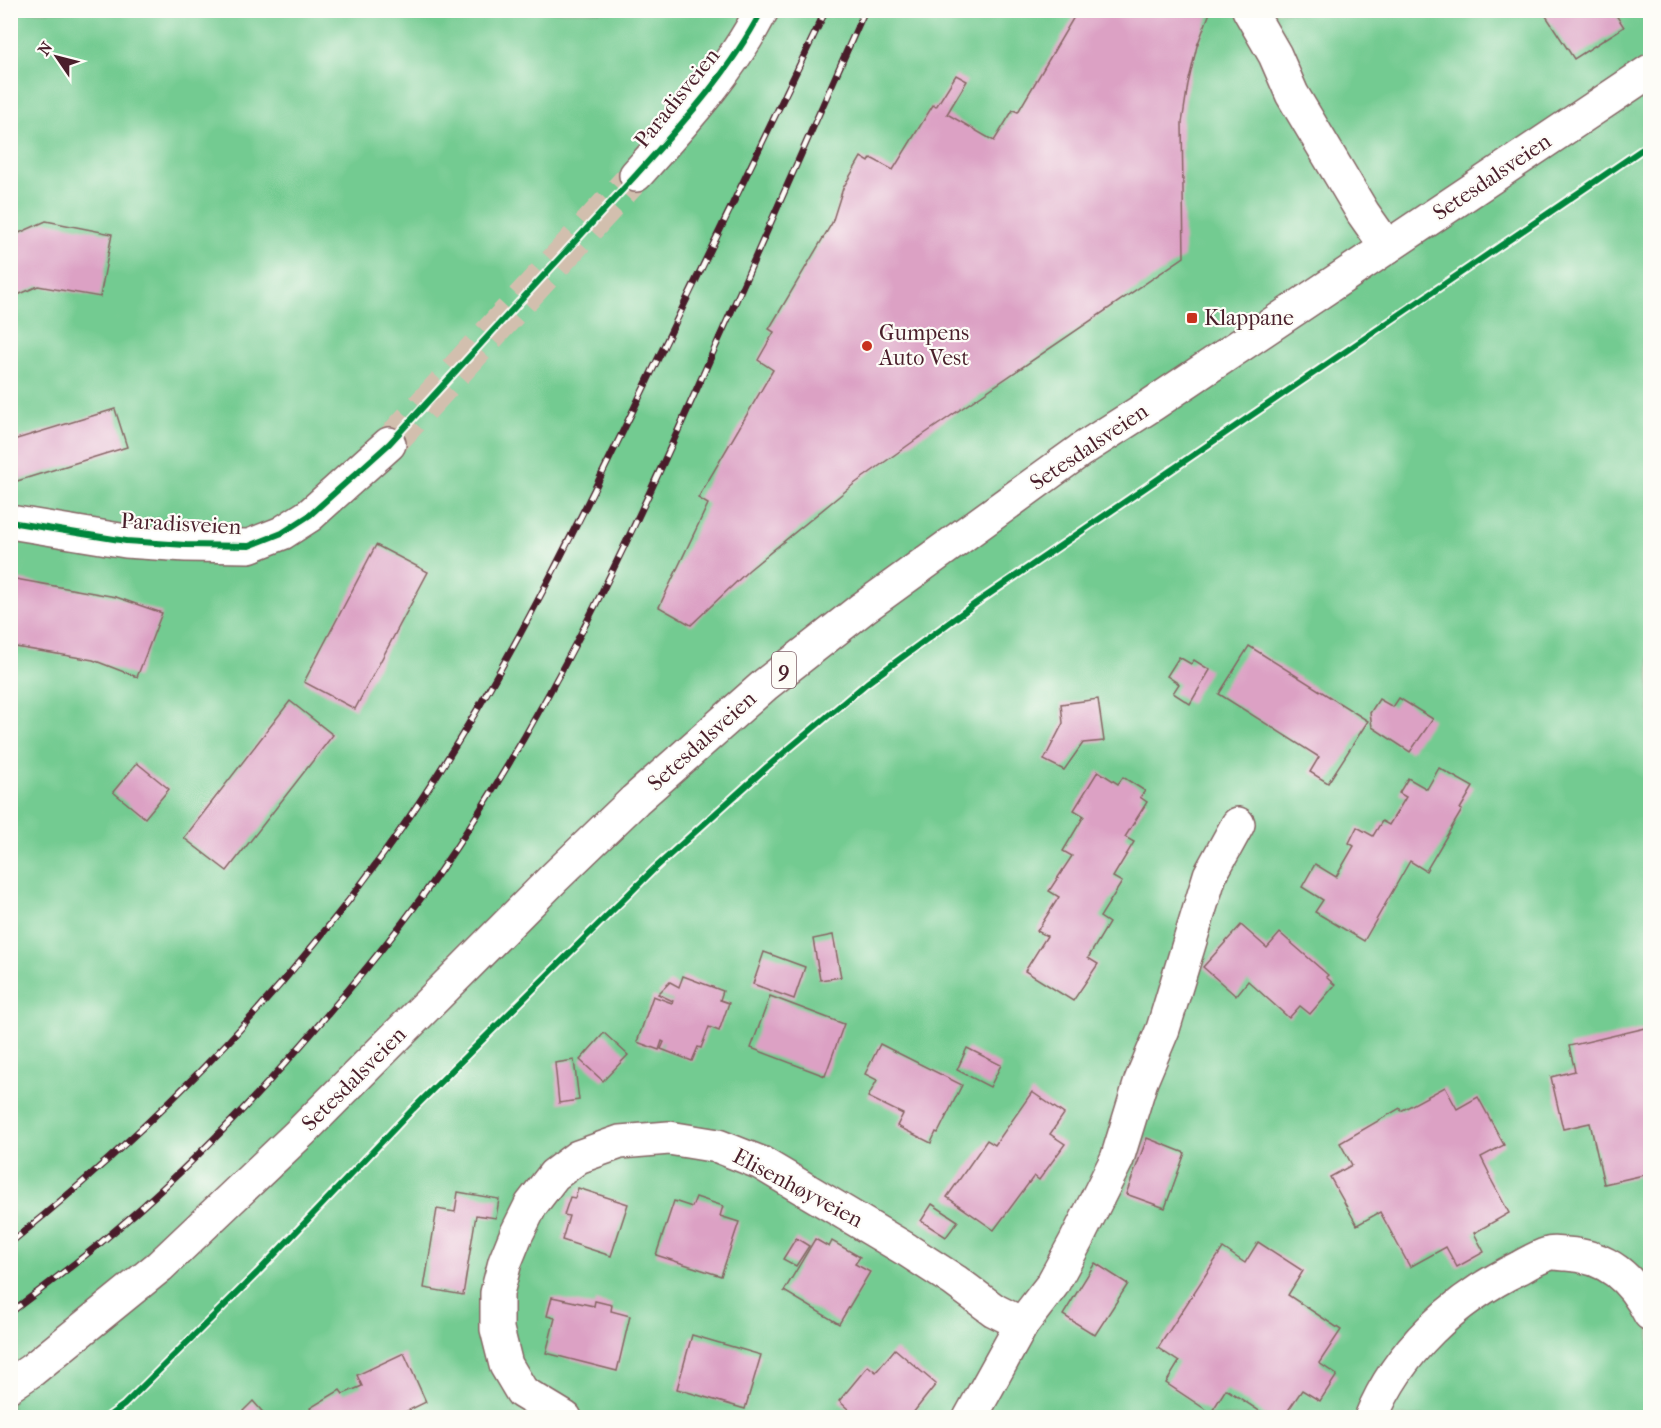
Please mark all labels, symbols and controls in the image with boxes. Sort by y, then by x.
north arrow [27,27,87,87]
text: N [34,38,57,59]
street label: Paradisveien [629,43,725,153]
street label: Setesdalsveien [1428,128,1556,226]
place label: Klappane [1204,305,1294,331]
marker: Klappane [1185,311,1199,325]
place label: Gumpens Auto Vest [878,320,969,371]
marker: Gumpens Auto Vest [860,339,874,353]
street label: Setesdalsveien [1025,398,1153,496]
street label: Paradisveien [120,508,242,540]
road number: 9 [772,652,796,688]
street label: Setesdalsveien [642,685,762,796]
street label: Setesdalsveien [296,1021,412,1137]
street label: Elisenhøyveien [728,1143,868,1233]

